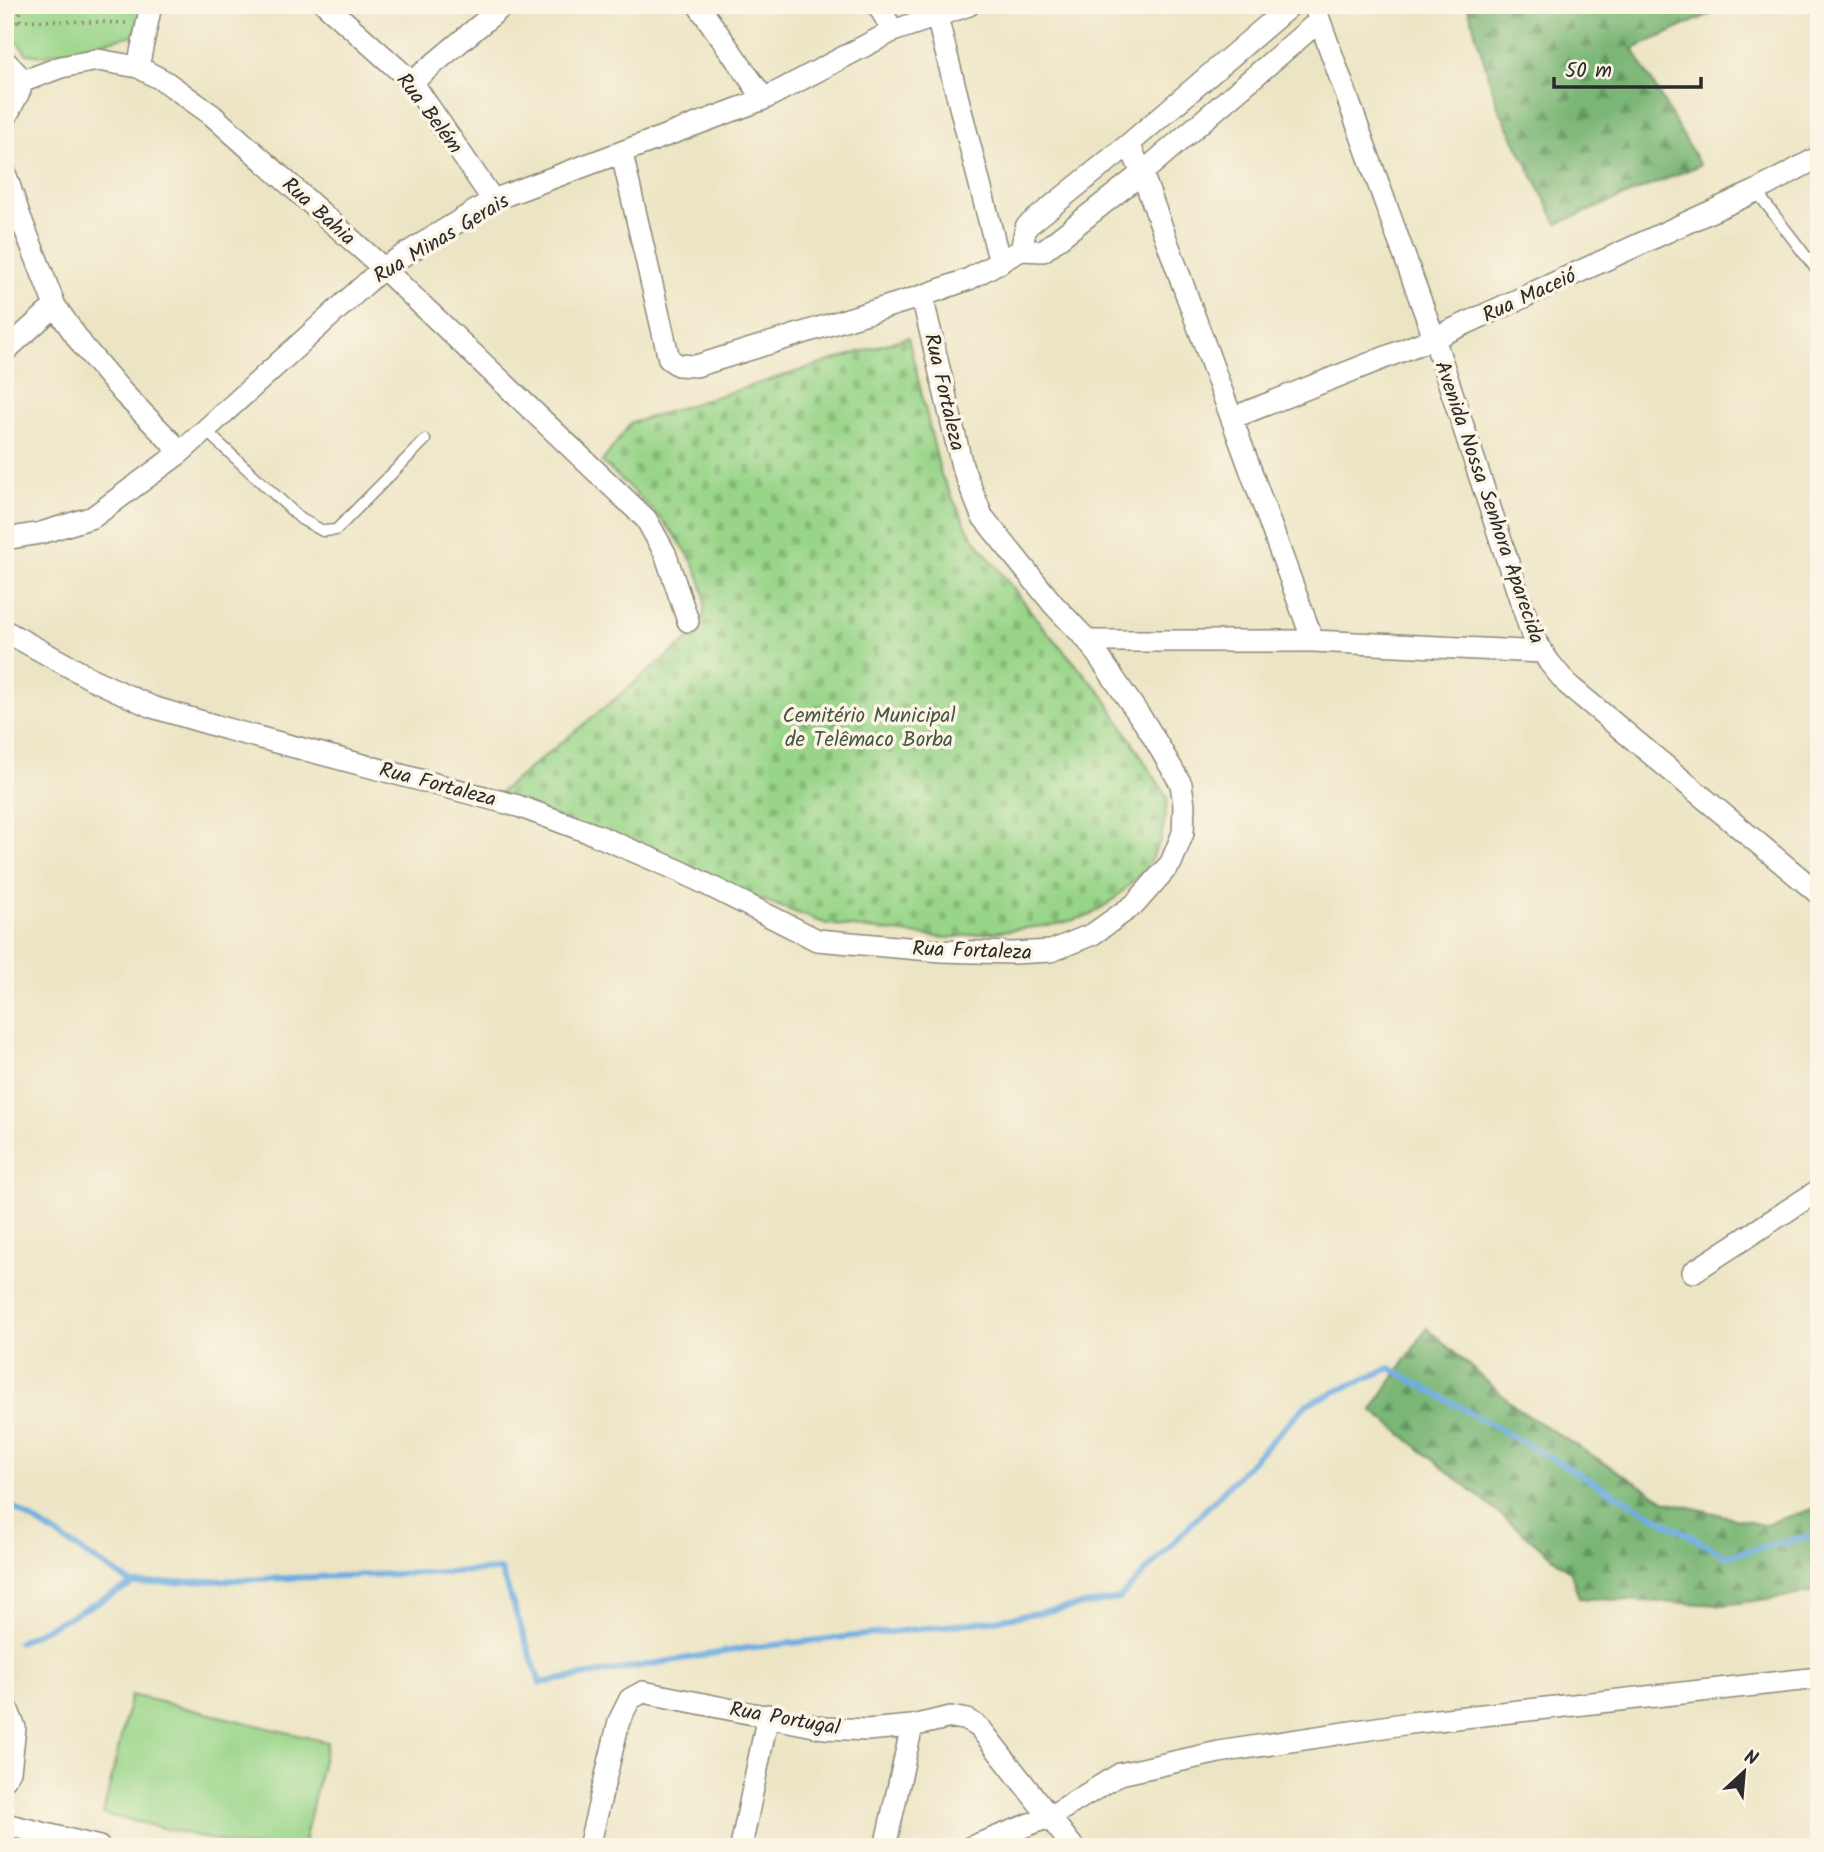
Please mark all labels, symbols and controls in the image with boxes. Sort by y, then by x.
scale bar [1554,46,1702,90]
text: 50 m [1565,55,1612,88]
street label: Rua Belém [387,66,470,162]
street label: Rua Bahia [274,170,362,254]
street label: Rua Minas Gerais [367,186,516,293]
street label: Rua Maceió [1477,260,1583,333]
street label: Rua Fortaleza [914,330,973,454]
street label: Avenida Nossa Senhora Aparecida [1425,357,1553,648]
park label: Cemitério Municipal de Telêmaco Borba [782,700,956,757]
street label: Rua Fortaleza [376,754,500,817]
street label: Rua Fortaleza [912,933,1032,970]
street label: Rua Portugal [727,1694,843,1745]
north arrow [1708,1736,1778,1806]
text: N [1739,1742,1763,1775]

